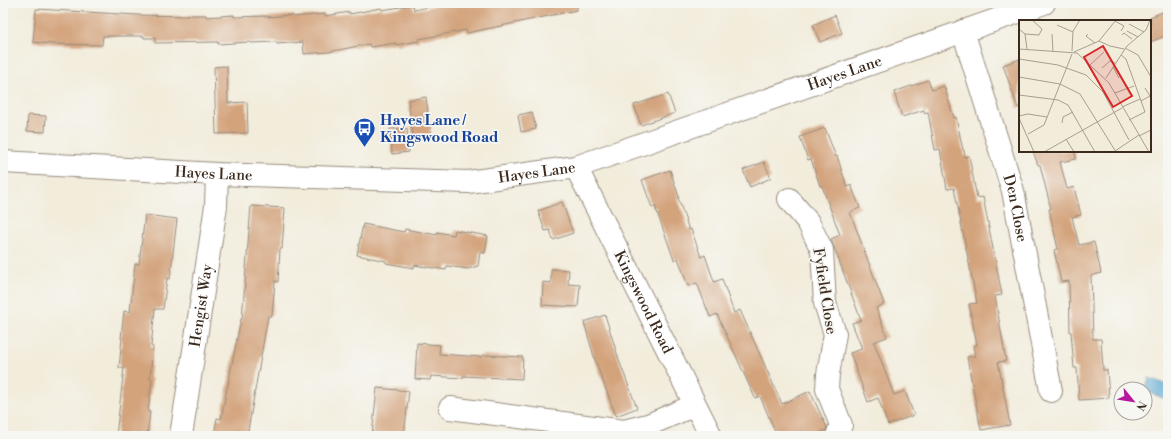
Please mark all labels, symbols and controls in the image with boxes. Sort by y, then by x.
inset map [1019,20,1151,152]
street label: Hayes Lane [805,52,885,95]
place label: Hayes Lane / Kingswood Road [380,111,499,147]
bus stop icon: Hayes Lane / Kingswood Road [351,116,377,149]
street label: Hayes Lane [497,158,577,188]
street label: Hayes Lane [174,163,253,185]
street label: Den Close [998,172,1031,244]
street label: Fyfield Close [808,246,841,336]
street label: Kingswood Road [609,247,677,357]
street label: Hengist Way [186,262,217,348]
north arrow [1113,381,1153,421]
text: N [1132,398,1149,413]

